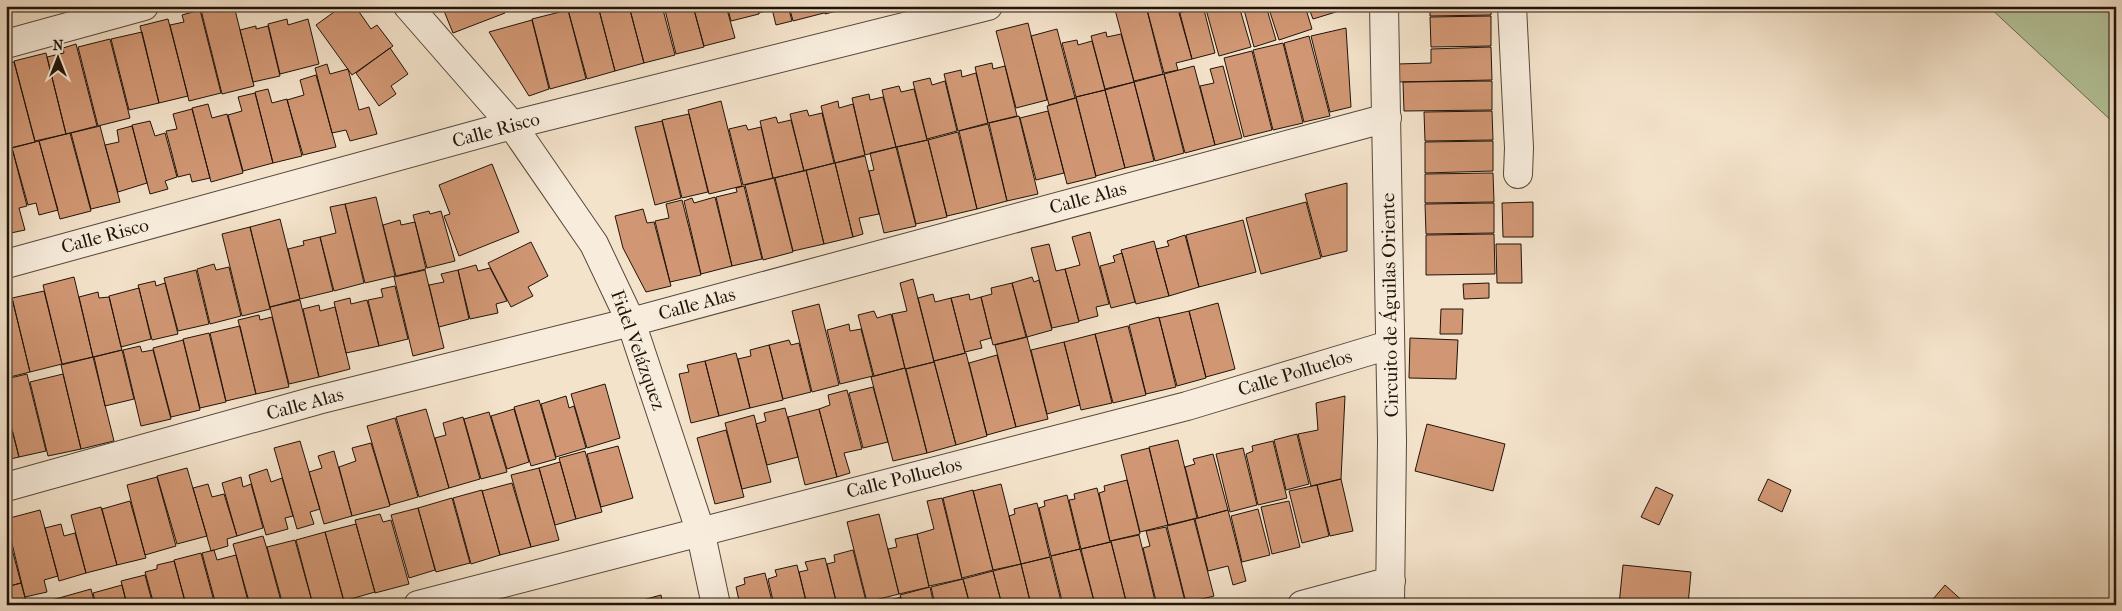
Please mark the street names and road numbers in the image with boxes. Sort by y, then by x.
street label: Calle Risco [450,108,543,152]
street label: Calle Alas [1047,177,1129,219]
street label: Circuito de Águilas Oriente [1377,193,1403,417]
street label: Calle Risco [59,214,152,258]
street label: Calle Alas [656,283,738,325]
street label: Fidel Velázquez [606,287,670,413]
street label: Calle Polluelos [1235,345,1355,401]
street label: Calle Alas [264,383,346,425]
street label: Calle Polluelos [844,453,964,503]

